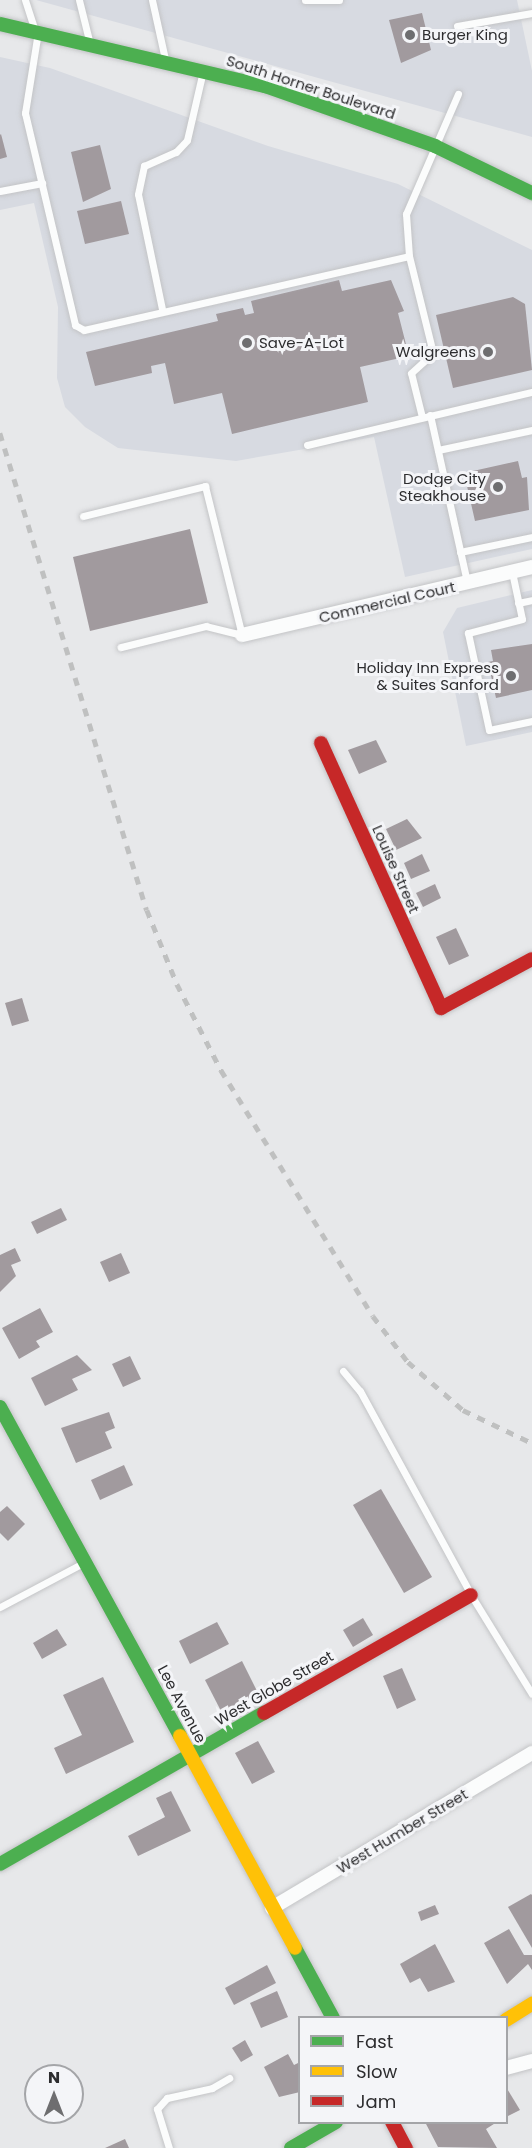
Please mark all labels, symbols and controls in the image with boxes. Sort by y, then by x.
place label: Burger King [422,26,508,44]
marker: Burger King [403,28,417,42]
street label: South Horner Boulevard [224,51,398,123]
place label: Save-A-Lot [259,334,344,352]
marker: Save-A-Lot [240,336,254,350]
place label: Walgreens [396,343,476,361]
marker: Walgreens [481,345,495,359]
place label: Dodge City Steakhouse [399,469,486,504]
marker: Dodge City Steakhouse [491,480,505,494]
street label: Commercial Court [317,578,457,626]
place label: Holiday Inn Express & Suites Sanford [356,658,499,693]
marker: Holiday Inn Express & Suites Sanford [504,669,518,683]
street label: Louise Street [369,822,423,916]
street label: West Globe Street [212,1647,336,1729]
street label: Lee Avenue [154,1662,210,1746]
street label: West Humber Street [333,1785,471,1877]
legend [298,2016,508,2124]
text: Fast [356,2029,393,2054]
text: Slow [356,2059,397,2084]
north arrow [24,2064,84,2124]
text: N [48,2066,60,2089]
text: Jam [356,2089,396,2114]

